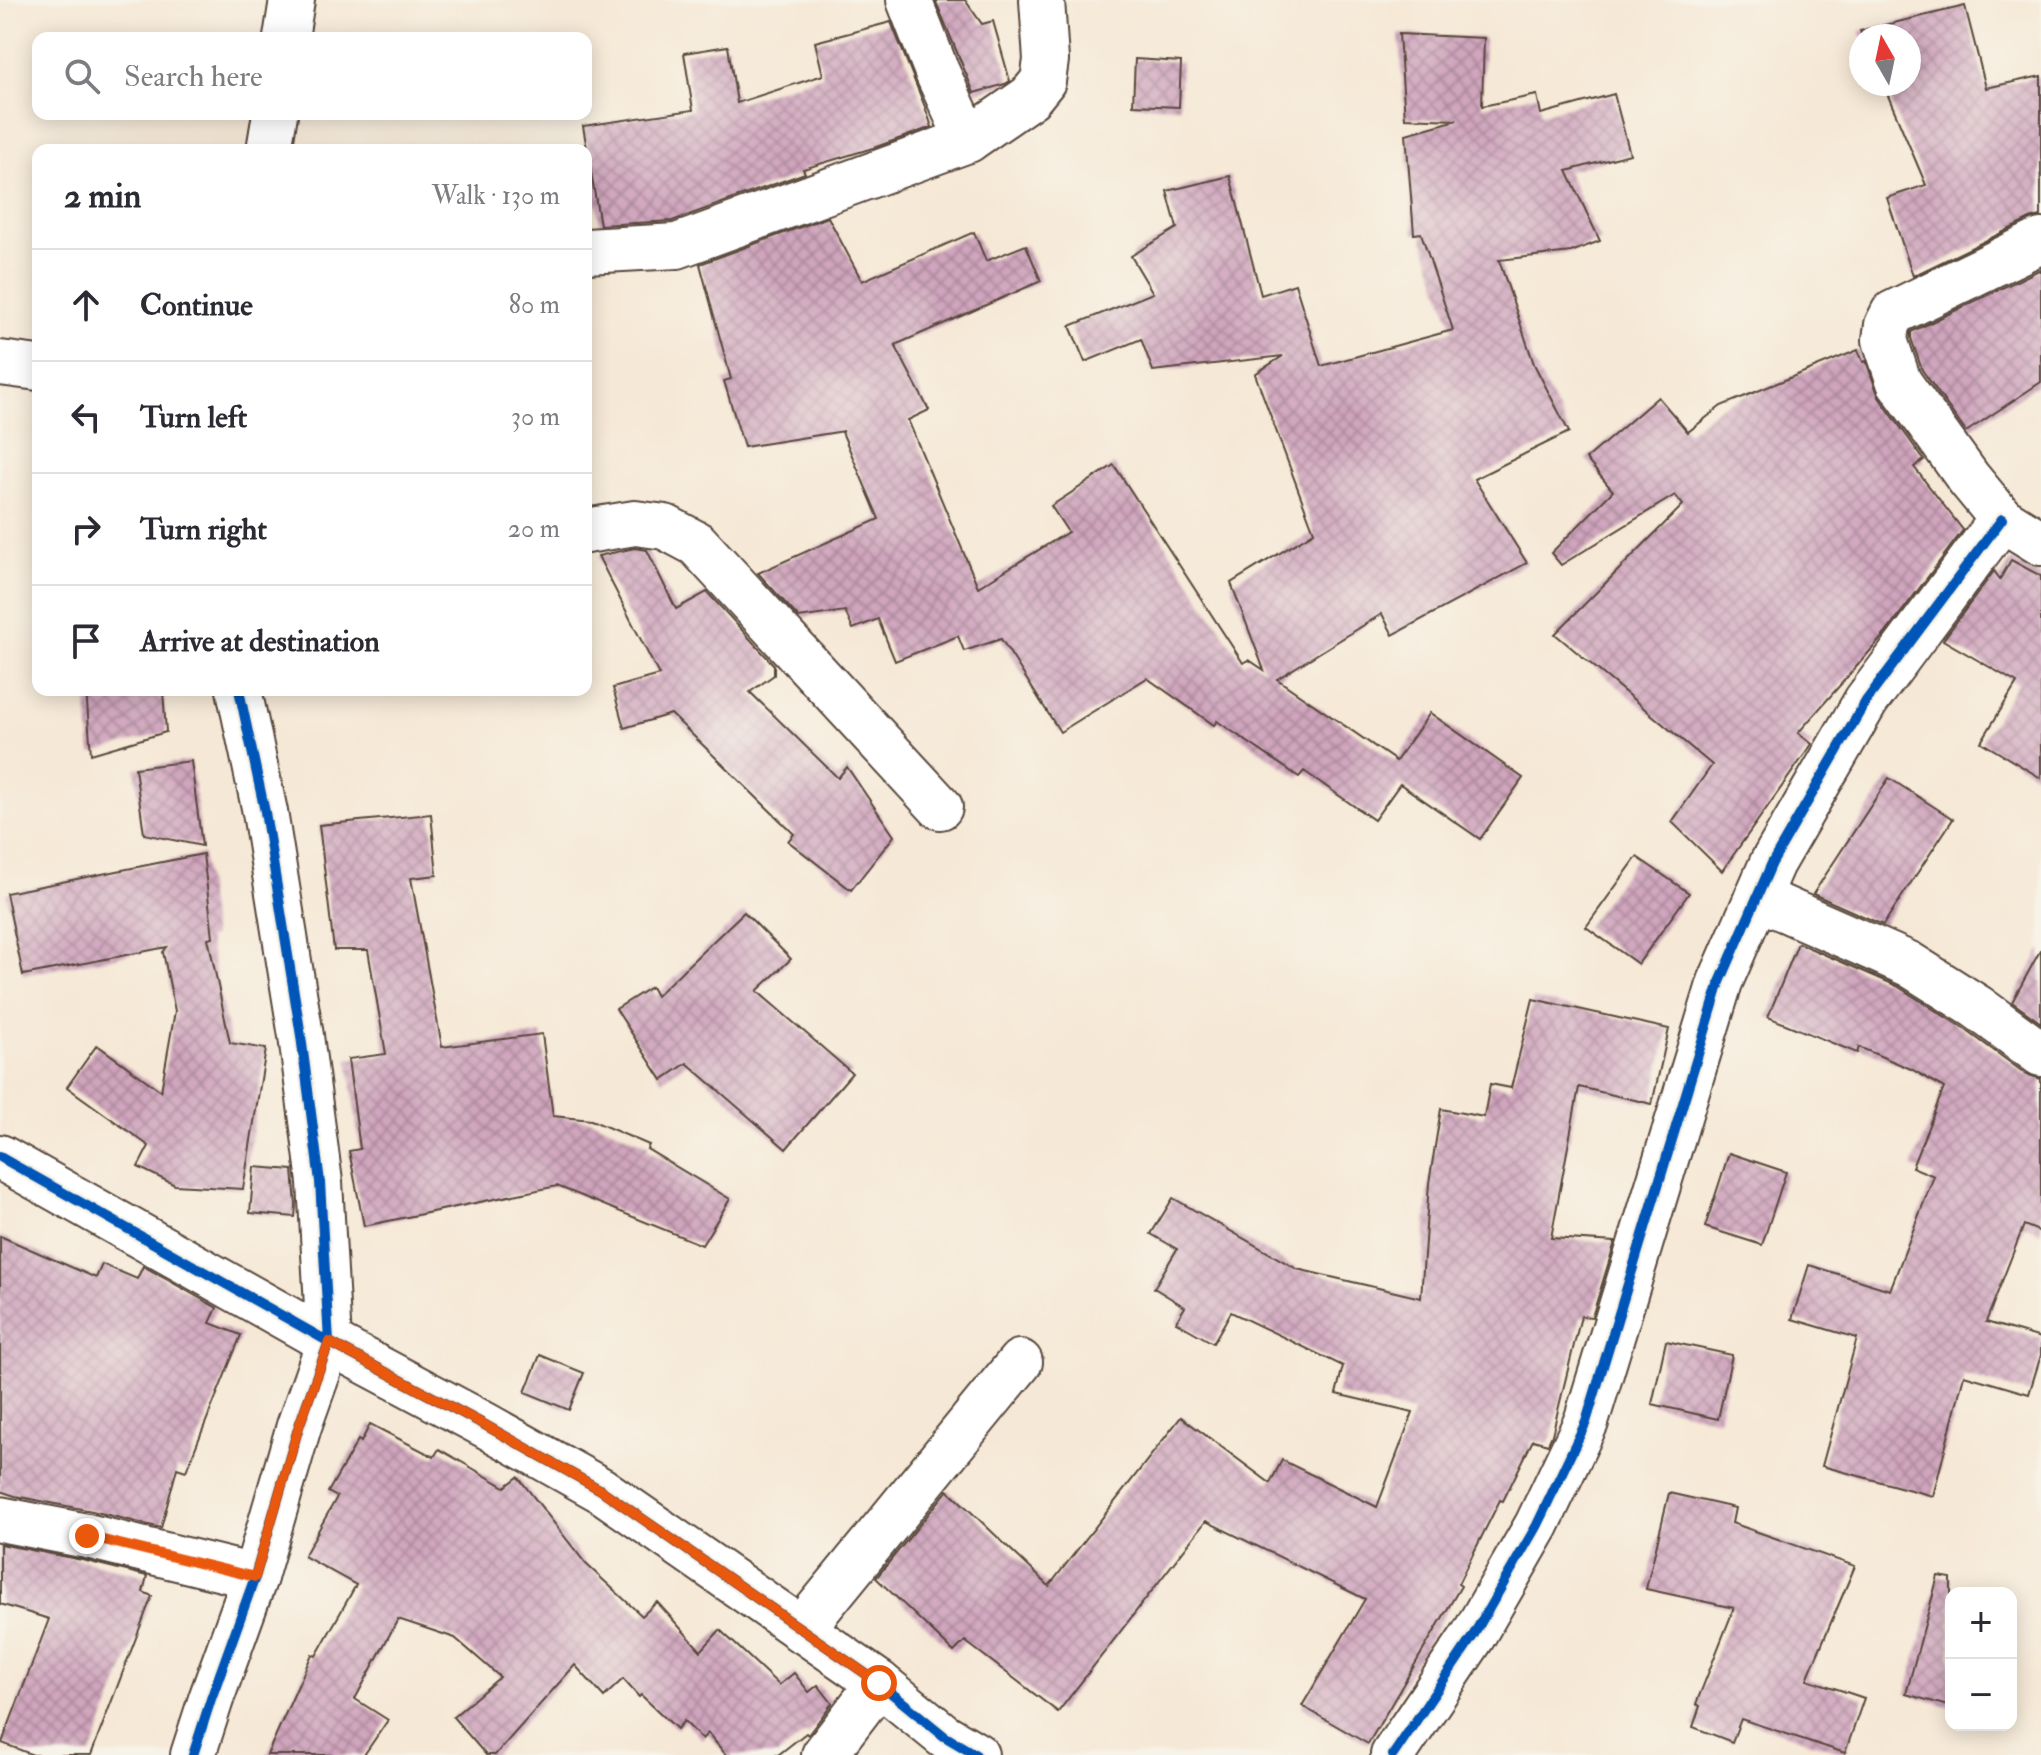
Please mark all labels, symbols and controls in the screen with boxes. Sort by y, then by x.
north arrow [1849,24,1921,96]
search box [32,32,592,120]
icon: search [60,54,104,98]
text: Search here [124,58,263,95]
text: 2 min [64,175,141,218]
text: Walk · 130 m [432,180,560,212]
icon: ahead [64,283,108,327]
text: Continue [140,287,253,324]
text: 80 m [509,289,560,321]
icon: left [64,395,108,439]
text: Turn left [140,399,247,436]
text: 30 m [511,401,560,433]
icon: right [64,507,108,551]
text: Turn right [140,511,267,548]
text: 20 m [508,513,560,545]
icon: arrive [64,619,108,663]
text: Arrive at destination [140,623,380,660]
route end [69,1518,105,1554]
map controls [1945,1587,2017,1731]
button: + [1945,1587,2017,1659]
button: − [1945,1659,2017,1731]
route start [861,1665,897,1701]

